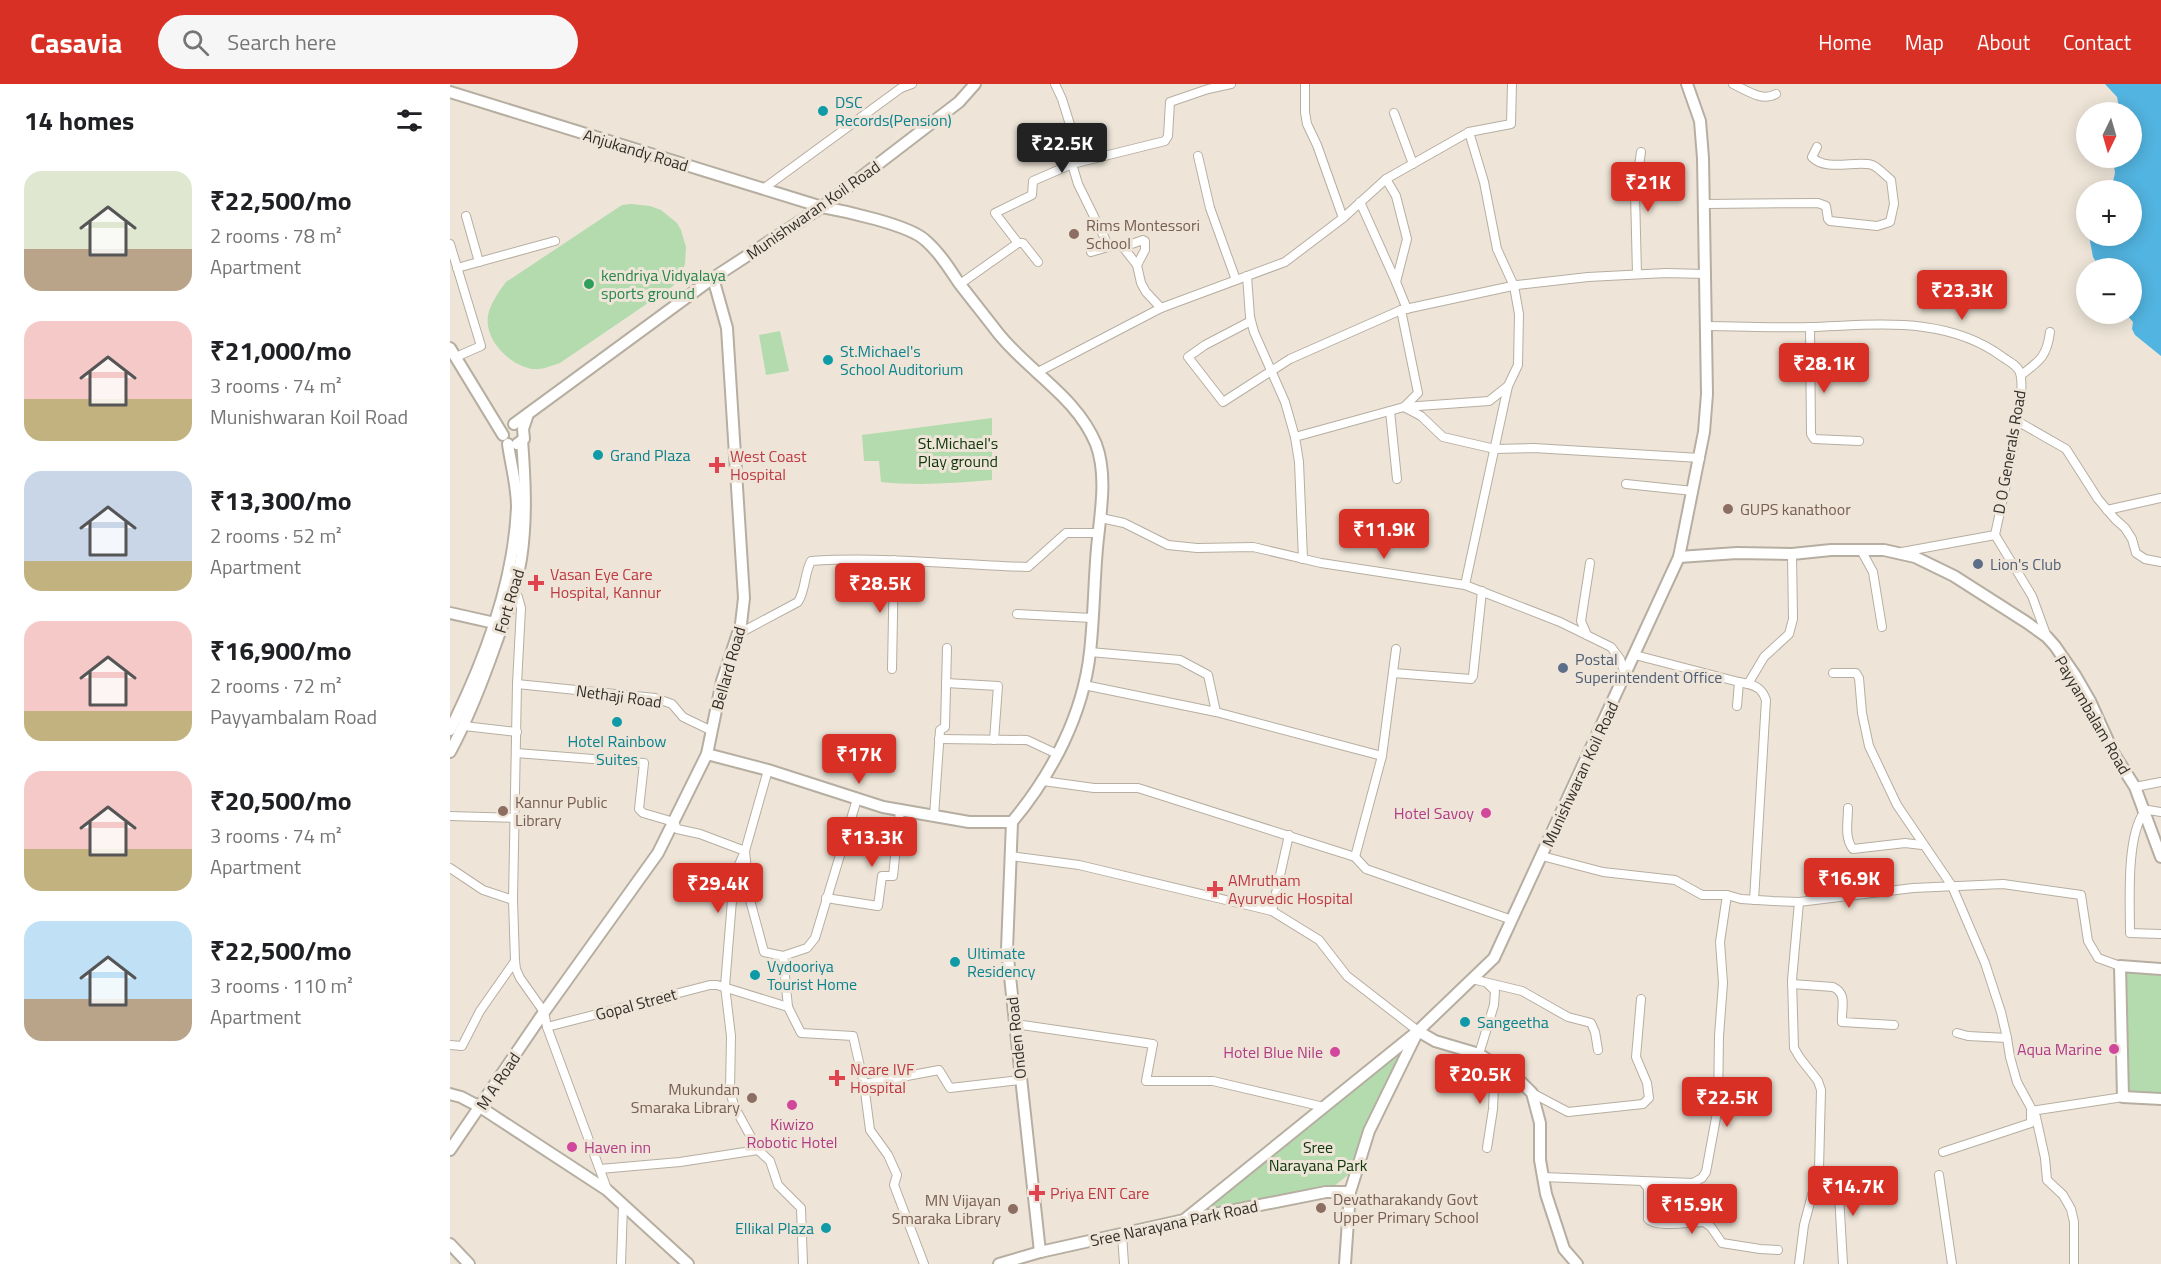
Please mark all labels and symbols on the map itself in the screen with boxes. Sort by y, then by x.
place label: DSC Records(Pension) [835,90,952,132]
north arrow [2076,102,2142,168]
marker: DSC Records(Pension) [816,104,830,118]
street label: Anjukandy Road [581,123,691,177]
pin: ₹22.5K [1013,123,1111,174]
street label: Munishwaran Koil Road [741,155,885,265]
pin: ₹21K [1612,162,1684,213]
place label: Rims Montessori School [1086,213,1200,255]
marker: Rims Montessori School [1067,227,1081,241]
place label: kendriya Vidyalaya sports ground [601,263,726,305]
pin: ₹23.3K [1913,270,2011,321]
marker: kendriya Vidyalaya sports ground [582,277,596,291]
place label: St.Michael's School Auditorium [840,339,963,381]
pin: ₹28.1K [1775,343,1873,394]
marker: St.Michael's School Auditorium [821,353,835,367]
street label: D O Generals Road [1986,388,2032,516]
park label: St.Michael's Play ground [918,431,998,473]
place label: Grand Plaza [610,443,690,467]
place label: West Coast Hospital [730,444,807,486]
marker: Grand Plaza [591,448,605,462]
marker: West Coast Hospital [708,456,726,474]
place label: GUPS kanathoor [1740,497,1851,521]
marker: GUPS kanathoor [1721,502,1735,516]
pin: ₹11.9K [1335,509,1433,560]
place label: Lion's Club [1990,552,2062,576]
marker: Lion's Club [1971,557,1985,571]
place label: Vasan Eye Care Hospital, Kannur [550,562,662,604]
pin: ₹28.5K [831,563,929,614]
street label: Fort Road [488,566,530,636]
marker: Vasan Eye Care Hospital, Kannur [527,574,545,592]
street label: Bellard Road [705,624,751,712]
place label: Postal Superintendent Office [1575,647,1722,689]
street label: Payyambalam Road [2049,651,2137,779]
marker: Postal Superintendent Office [1556,661,1570,675]
street label: Nethaji Road [575,678,663,714]
street label: Munishwaran Koil Road [1536,697,1624,851]
marker: Hotel Rainbow Suites [610,715,624,729]
place label: Hotel Rainbow Suites [568,729,666,771]
pin: ₹17K [823,734,895,785]
place label: Kannur Public Library [515,790,607,832]
place label: Hotel Savoy [1394,801,1474,825]
marker: Kannur Public Library [496,804,510,818]
marker: Hotel Savoy [1479,806,1493,820]
pin: ₹13.3K [823,817,921,868]
pin: ₹16.9K [1800,858,1898,909]
pin: ₹29.4K [669,863,767,914]
place label: AMrutham Ayurvedic Hospital [1228,868,1353,910]
marker: AMrutham Ayurvedic Hospital [1206,880,1224,898]
place label: Ultimate Residency [967,941,1036,983]
place label: Vydooriya Tourist Home [767,954,857,996]
marker: Ultimate Residency [948,955,962,969]
marker: Vydooriya Tourist Home [748,968,762,982]
street label: Gopal Street [593,982,680,1026]
street label: Onden Road [1000,996,1032,1080]
place label: Sangeetha [1477,1010,1549,1034]
marker: Sangeetha [1458,1015,1472,1029]
place label: Aqua Marine [2017,1037,2102,1061]
place label: Hotel Blue Nile [1223,1040,1323,1064]
marker: Aqua Marine [2107,1042,2121,1056]
marker: Hotel Blue Nile [1328,1045,1342,1059]
street label: M A Road [470,1047,526,1115]
pin: ₹20.5K [1431,1054,1529,1105]
place label: Ncare IVF Hospital [850,1057,914,1099]
marker: Ncare IVF Hospital [828,1069,846,1087]
place label: Mukundan Smaraka Library [631,1077,740,1119]
pin: ₹22.5K [1678,1077,1776,1128]
marker: Mukundan Smaraka Library [745,1091,759,1105]
marker: Kiwizo Robotic Hotel [785,1098,799,1112]
place label: Kiwizo Robotic Hotel [746,1112,838,1154]
place label: Haven inn [584,1135,651,1159]
park label: Sree Narayana Park [1269,1135,1368,1177]
marker: Haven inn [565,1140,579,1154]
pin: ₹14.7K [1804,1166,1902,1217]
place label: Priya ENT Care [1050,1181,1149,1205]
marker: Priya ENT Care [1028,1184,1046,1202]
pin: ₹15.9K [1643,1184,1741,1235]
place label: Devatharakandy Govt Upper Primary School [1333,1187,1479,1229]
place label: MN Vijayan Smaraka Library [892,1188,1001,1230]
street label: Sree Narayana Park Road [1088,1194,1260,1252]
marker: Devatharakandy Govt Upper Primary School [1314,1201,1328,1215]
marker: MN Vijayan Smaraka Library [1006,1202,1020,1216]
place label: Ellikal Plaza [735,1216,814,1240]
marker: Ellikal Plaza [819,1221,833,1235]

